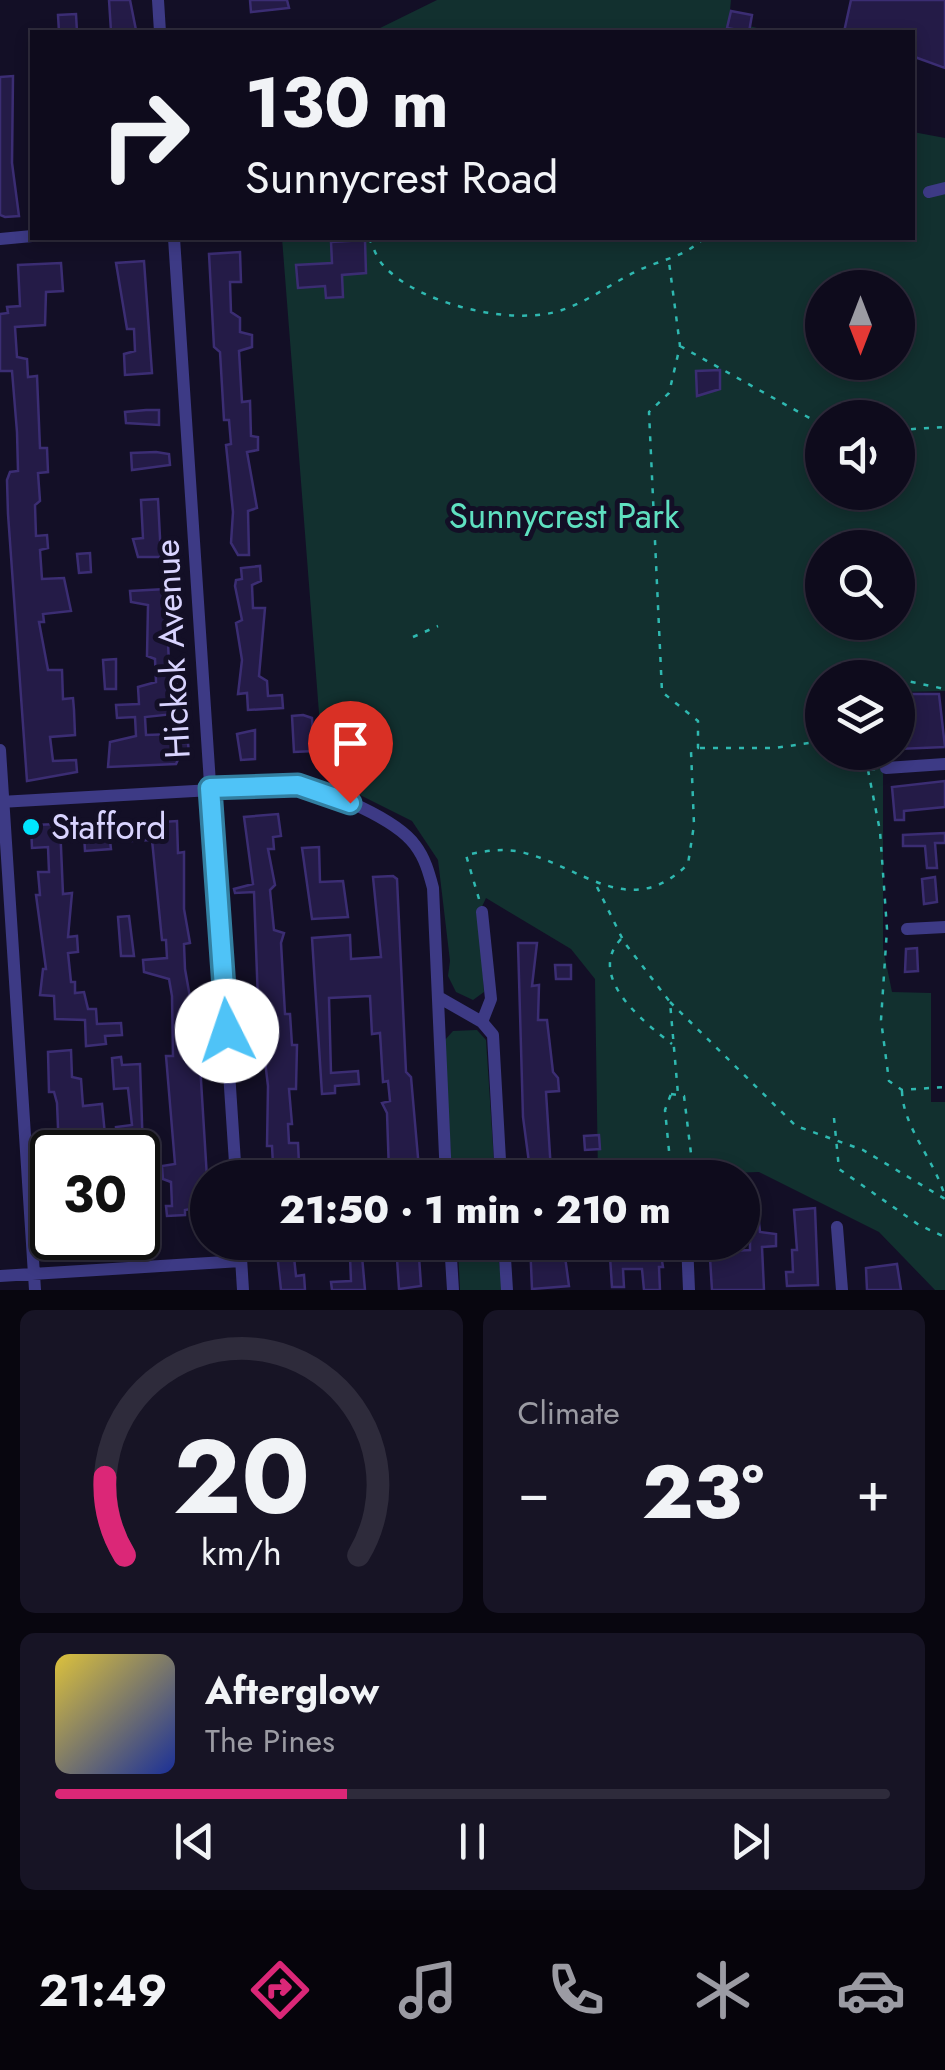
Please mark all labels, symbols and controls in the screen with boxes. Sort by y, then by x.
text: 130 m [245,52,449,153]
icon: right [80,70,210,200]
text: Sunnycrest Road [245,145,558,210]
north arrow [805,270,915,380]
map controls [805,270,915,770]
button: sound [805,400,915,510]
park label: Sunnycrest Park [449,491,680,541]
button: search [805,530,915,640]
street label: Hickok Avenue [141,538,203,760]
button: layers [805,660,915,770]
pin [308,701,393,804]
icon: arrive [323,716,378,771]
place label: Stafford [51,802,167,852]
marker: Stafford [20,816,42,838]
position arrow [175,979,279,1083]
speed limit sign: 30 [30,1130,160,1260]
text: 21:50 · 1 min · 210 m [279,1182,671,1237]
text: Climate [518,1390,620,1436]
text: 20 [173,1402,310,1552]
text: 23° [642,1438,764,1546]
text: − [518,1452,550,1532]
text: + [856,1452,890,1532]
text: km/h [201,1527,282,1578]
text: Afterglow [205,1663,379,1718]
text: The Pines [205,1718,335,1764]
icon: previous [167,1814,222,1869]
icon: pause [445,1814,500,1869]
icon: next [723,1814,778,1869]
icon: directions [245,1955,315,2025]
icon: music [393,1955,463,2025]
icon: phone [541,1955,611,2025]
icon: climate [688,1955,758,2025]
icon: car [836,1955,906,2025]
text: 21:49 [39,1958,167,2023]

